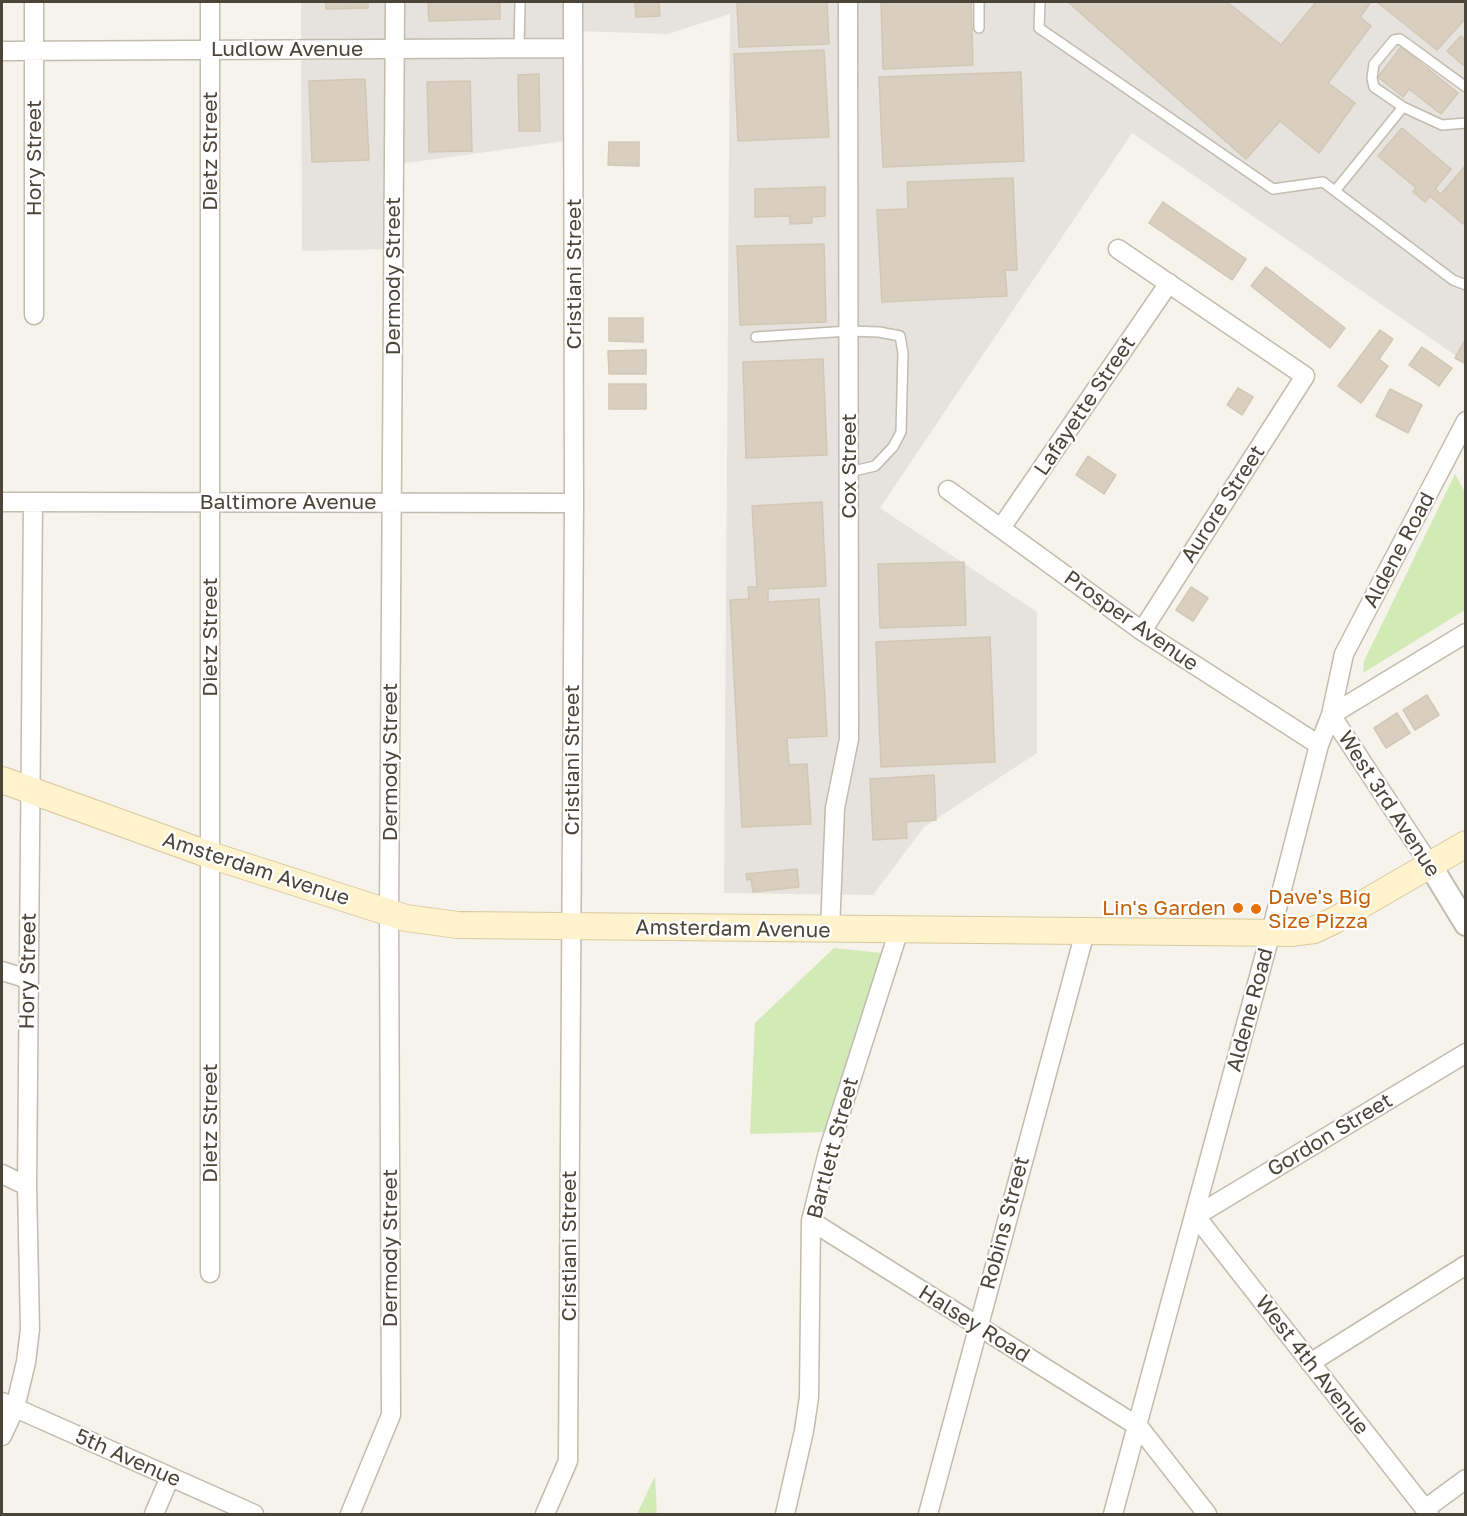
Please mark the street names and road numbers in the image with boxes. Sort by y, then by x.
street label: Ludlow Avenue [211,36,363,62]
street label: Dietz Street [197,91,223,211]
street label: Hory Street [21,100,47,216]
street label: Dermody Street [380,197,406,355]
street label: Cristiani Street [561,198,587,350]
street label: Lafayette Street [1029,332,1141,480]
street label: Cox Street [836,413,862,519]
street label: Aurore Street [1176,441,1270,567]
street label: Aldene Road [1358,488,1440,612]
street label: Baltimore Avenue [200,489,376,515]
street label: Prosper Avenue [1059,565,1203,677]
street label: Dietz Street [197,577,223,697]
street label: Dermody Street [377,683,403,841]
street label: Cristiani Street [559,684,585,836]
street label: West 3rd Avenue [1332,726,1446,882]
street label: Amsterdam Avenue [159,827,353,911]
street label: Hory Street [14,913,42,1029]
street label: Amsterdam Avenue [635,915,831,943]
street label: Aldene Road [1221,945,1279,1075]
street label: Dietz Street [197,1063,223,1183]
street label: Bartlett Street [802,1074,864,1222]
street label: Gordon Street [1263,1088,1397,1182]
street label: Robins Street [975,1154,1035,1292]
street label: Dermody Street [377,1169,403,1327]
street label: Cristiani Street [556,1170,582,1322]
street label: Halsey Road [914,1280,1034,1368]
street label: West 4th Avenue [1250,1290,1374,1440]
street label: 5th Avenue [71,1424,185,1492]

